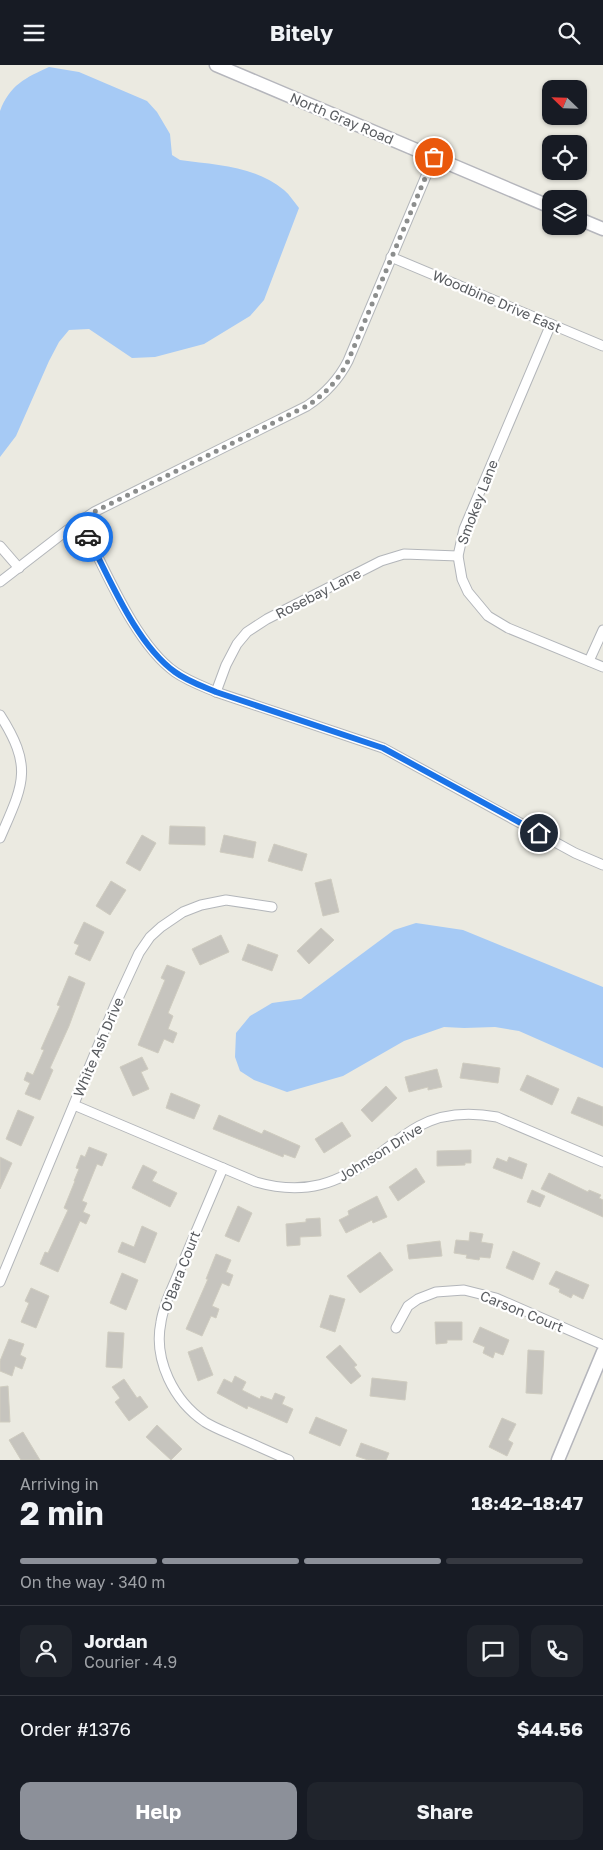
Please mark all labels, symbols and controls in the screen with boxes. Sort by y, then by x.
icon: menu [20,19,48,47]
text: Bitely [270,19,333,46]
icon: search [555,19,583,47]
north arrow [542,80,588,125]
map controls [542,80,587,235]
street label: North Gray Road [288,88,396,148]
button: locate [542,135,587,180]
pin [413,136,455,178]
icon: bag [420,143,448,171]
button: layers [542,190,587,235]
street label: Woodbine Drive East [430,266,564,336]
street label: Smokey Lane [453,457,501,547]
courier [63,512,113,562]
icon: car [74,523,102,551]
street label: Rosebay Lane [272,564,364,622]
pin [518,812,560,854]
icon: home [525,819,553,847]
street label: White Ash Drive [69,995,127,1099]
street label: Johnson Drive [335,1119,425,1185]
street label: O'Bara Court [157,1228,203,1314]
street label: Carson Court [478,1287,566,1335]
text: Arriving in [20,1474,99,1494]
text: 18:42–18:47 [471,1491,583,1514]
text: 2 min [20,1494,104,1532]
text: On the way · 340 m [20,1572,166,1592]
button: person [20,1625,72,1677]
button: chat [467,1625,519,1677]
button: phone [531,1625,583,1677]
text: Jordan [84,1629,148,1652]
text: Courier · 4.9 [84,1652,177,1672]
text: Order #1376 [20,1717,131,1740]
text: $44.56 [517,1717,583,1740]
button: Help [20,1782,297,1840]
button: Share [307,1782,583,1840]

